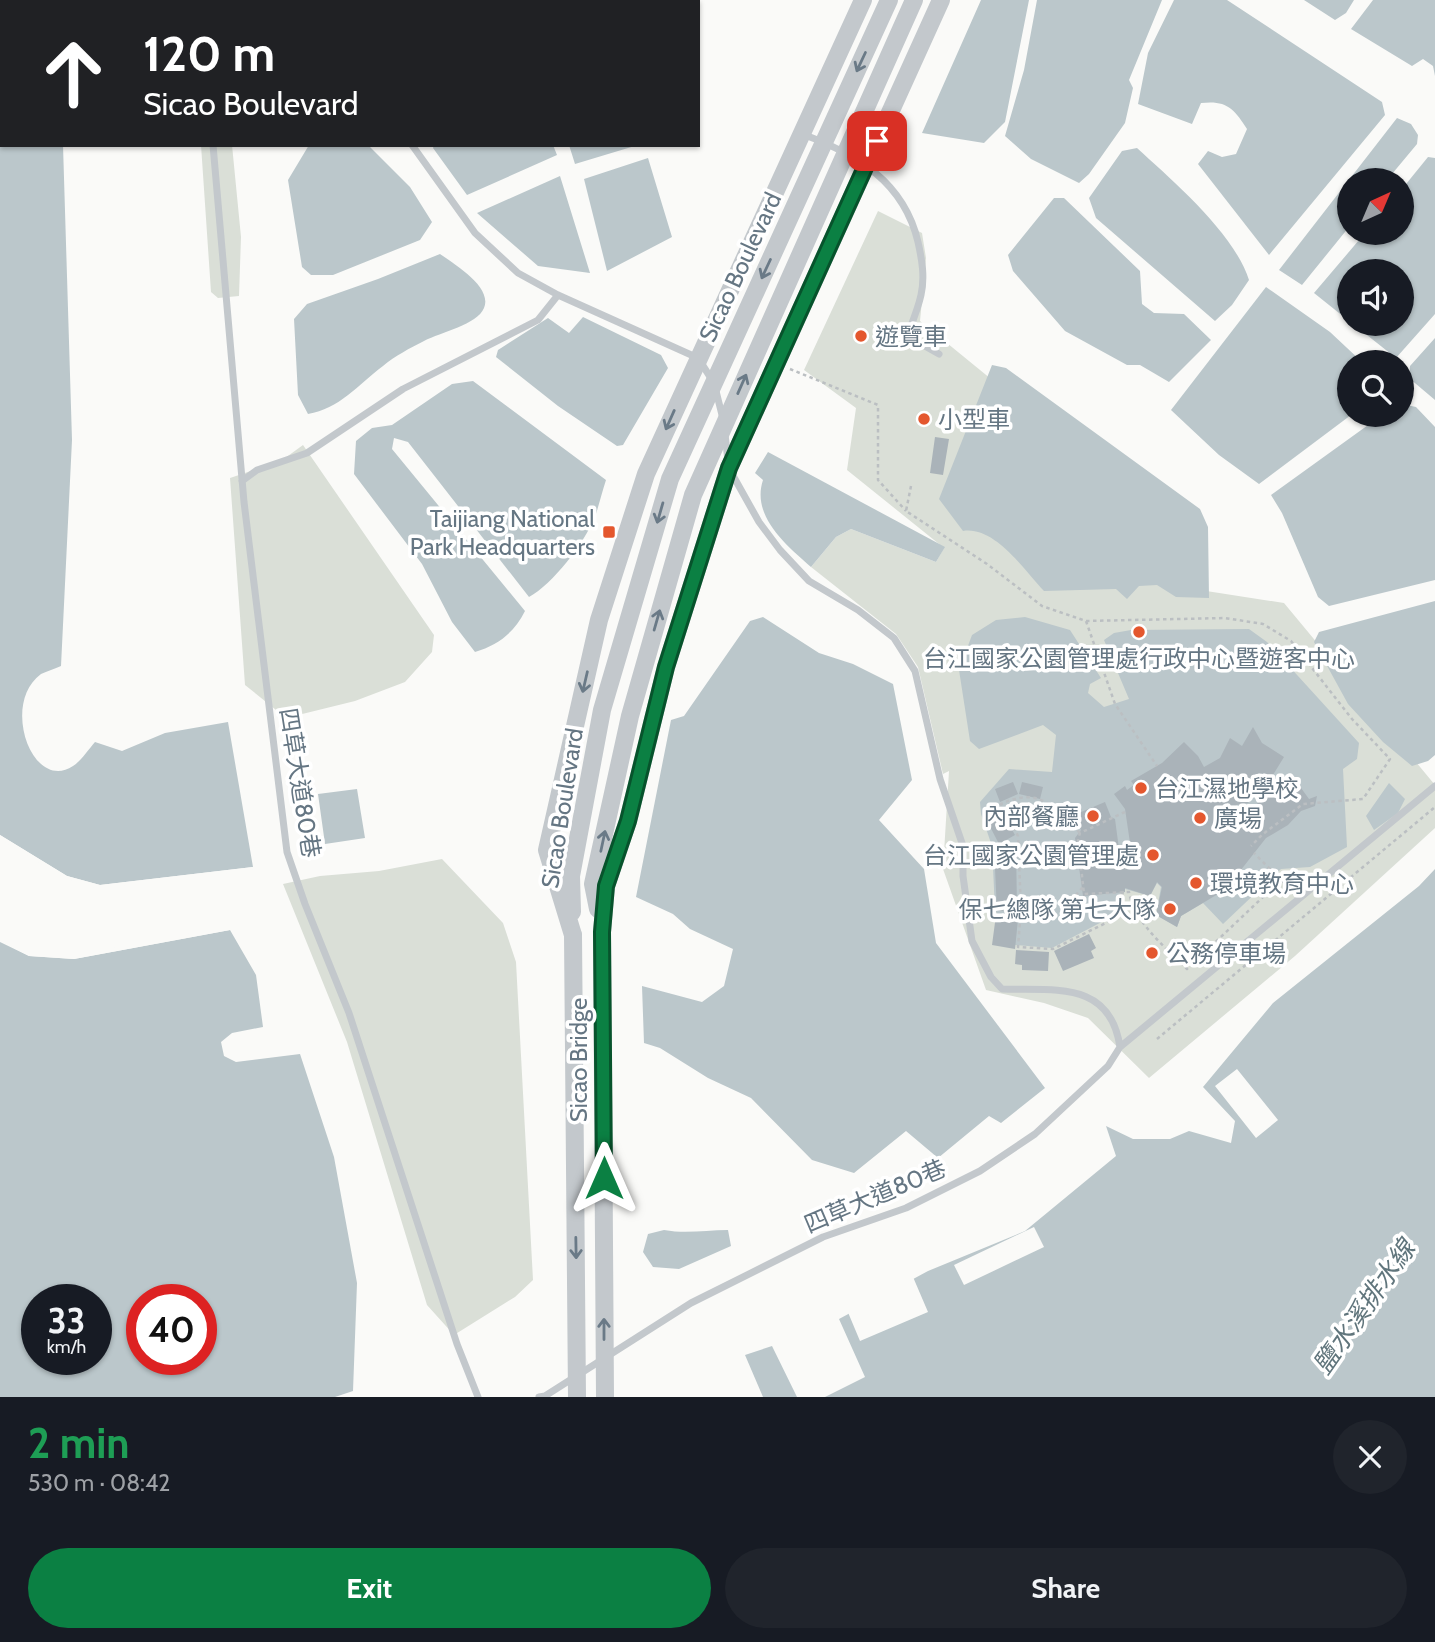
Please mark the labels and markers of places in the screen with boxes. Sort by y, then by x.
pin [847,111,907,171]
place label: 遊覽車 [875,322,947,351]
marker: 遊覽車 [853,328,869,344]
place label: 小型車 [938,405,1010,434]
marker: 小型車 [916,411,932,427]
place label: Taijiang National Park Headquarters [410,504,595,561]
marker: Taijiang National Park Headquarters [601,524,617,540]
marker: 台江國家公園管理處行政中心暨遊客中心 [1131,624,1147,640]
place label: 台江國家公園管理處行政中心暨遊客中心 [923,644,1355,673]
place label: 台江濕地學校 [1155,774,1299,803]
marker: 台江濕地學校 [1133,780,1149,796]
place label: 內部餐廳 [983,802,1079,831]
place label: 廣場 [1214,804,1262,833]
marker: 內部餐廳 [1085,808,1101,824]
marker: 廣場 [1192,810,1208,826]
place label: 台江國家公園管理處 [923,841,1139,870]
marker: 台江國家公園管理處 [1145,847,1161,863]
place label: 環境教育中心 [1210,869,1354,898]
marker: 環境教育中心 [1188,875,1204,891]
place label: 保七總隊 第七大隊 [959,895,1156,924]
marker: 保七總隊 第七大隊 [1162,901,1178,917]
place label: 公務停車場 [1166,939,1286,968]
marker: 公務停車場 [1144,945,1160,961]

